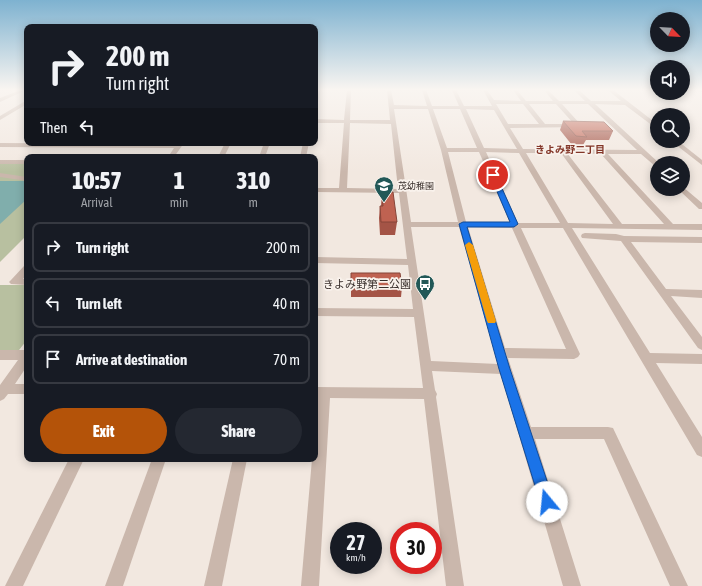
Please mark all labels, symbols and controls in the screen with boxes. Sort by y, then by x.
north arrow [650,12,690,52]
map controls [650,12,690,196]
icon: right [40,40,92,92]
text: 200 m [106,40,169,72]
button: sound [650,60,690,100]
text: Turn right [106,73,169,94]
button: search [650,108,690,148]
icon: left [76,116,98,138]
text: Then [40,119,68,136]
district label: きよみ野二丁目 [535,144,605,155]
button: layers [650,156,690,196]
pin [476,158,510,192]
icon: arrive [482,164,504,186]
text: 10:57 [72,167,122,194]
text: 1 [173,167,185,194]
text: 310 [236,167,270,194]
school or university icon: 茂幼稚園 [373,175,395,203]
place label: 茂幼稚園 [398,181,434,191]
text: Arrival [81,195,113,210]
text: min [170,195,188,210]
text: m [248,195,258,210]
icon: right [42,236,64,258]
text: Turn right [76,239,129,256]
text: 200 m [266,239,300,256]
bus stop icon: きよみ野第二公園 [414,273,436,301]
place label: きよみ野第二公園 [323,278,411,290]
icon: left [42,292,64,314]
text: Turn left [76,295,122,312]
text: 40 m [273,295,300,312]
icon: arrive [42,348,64,370]
text: Arrive at destination [76,351,187,368]
text: 70 m [273,351,300,368]
button: Exit [40,408,167,454]
button: Share [175,408,302,454]
position arrow [526,481,568,523]
speed limit sign: 30 [390,522,442,574]
text: 27 [347,531,365,554]
text: km/h [346,552,366,563]

